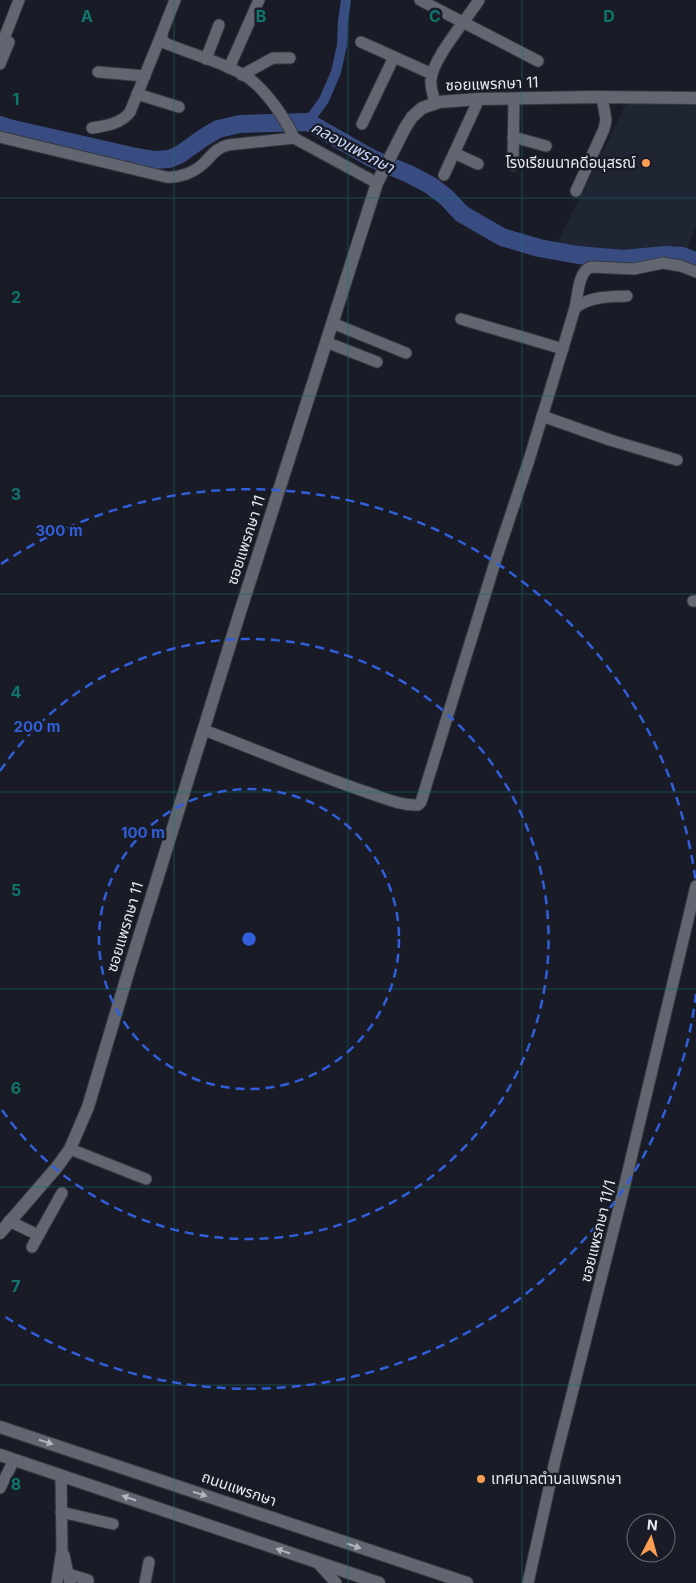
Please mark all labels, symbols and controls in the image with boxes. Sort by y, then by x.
text: A [81,6,93,26]
text: B [256,6,266,26]
text: C [429,6,441,26]
text: D [603,6,615,26]
street label: ซอยแพรกษา 11 [445,72,539,95]
text: 1 [13,89,19,109]
water label: คลองแพรกษา [308,117,399,178]
place label: โรงเรียนนาคดีอนุสรณ์ [505,153,636,172]
marker: โรงเรียนนาคดีอนุสรณ์ [640,157,652,169]
text: 2 [11,287,21,307]
text: 3 [11,484,21,504]
street label: ซอยแพรกษา 11 [222,493,269,587]
text: 300 m [35,521,83,540]
text: 4 [11,682,22,702]
text: 200 m [14,717,60,736]
text: 100 m [121,823,165,842]
text: 5 [11,880,21,900]
street label: ซอยแพรกษา 11 [102,880,147,974]
centre of rings [240,930,258,948]
text: 6 [11,1078,21,1098]
street label: ซอยแพรกษา 11/1 [576,1178,619,1284]
text: 7 [11,1276,21,1296]
one-way arrow [39,1439,54,1446]
street label: ถนนแพรกษา [199,1467,279,1510]
place label: เทศบาลตำบลแพรกษา [491,1469,622,1488]
marker: เทศบาลตำบลแพรกษา [475,1473,487,1485]
text: 8 [11,1474,21,1494]
one-way arrow [193,1490,208,1498]
one-way arrow [121,1494,136,1502]
north arrow [626,1513,676,1563]
text: N [646,1516,659,1534]
one-way arrow [347,1542,362,1550]
one-way arrow [275,1546,290,1554]

